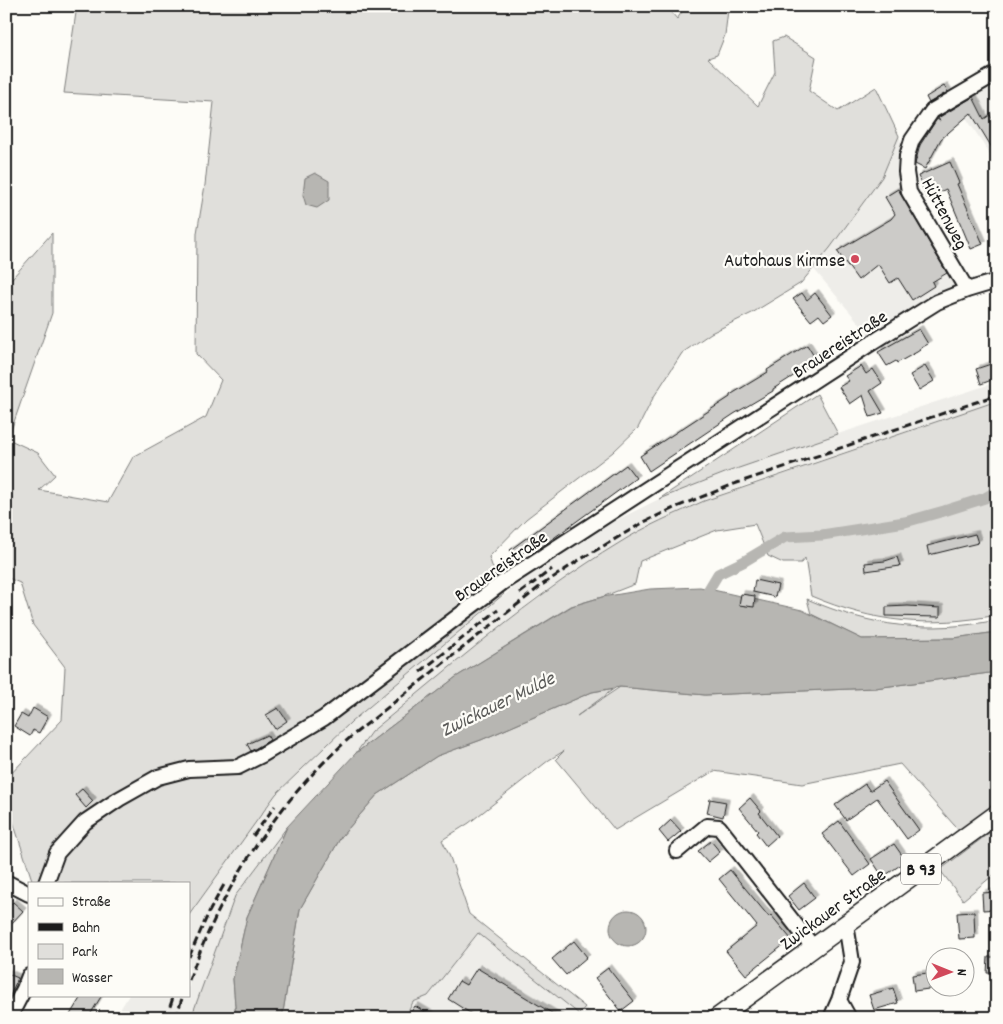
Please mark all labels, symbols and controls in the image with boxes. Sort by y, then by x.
street label: Hüttenweg [913,174,973,255]
place label: Autohaus Kirmse [724,249,845,276]
marker: Autohaus Kirmse [849,253,861,265]
street label: Brauereistraße [788,305,894,387]
street label: Brauereistraße [450,526,554,610]
water label: Zwickauer Mulde [437,665,561,745]
road number: B 93 [901,854,941,884]
street label: Zwickauer Straße [776,863,893,959]
legend [28,882,190,996]
text: Straße [72,892,111,914]
text: Bahn [72,918,100,940]
text: Park [72,942,98,964]
north arrow [926,946,976,996]
text: Wasser [72,968,113,990]
text: N [951,969,971,976]

